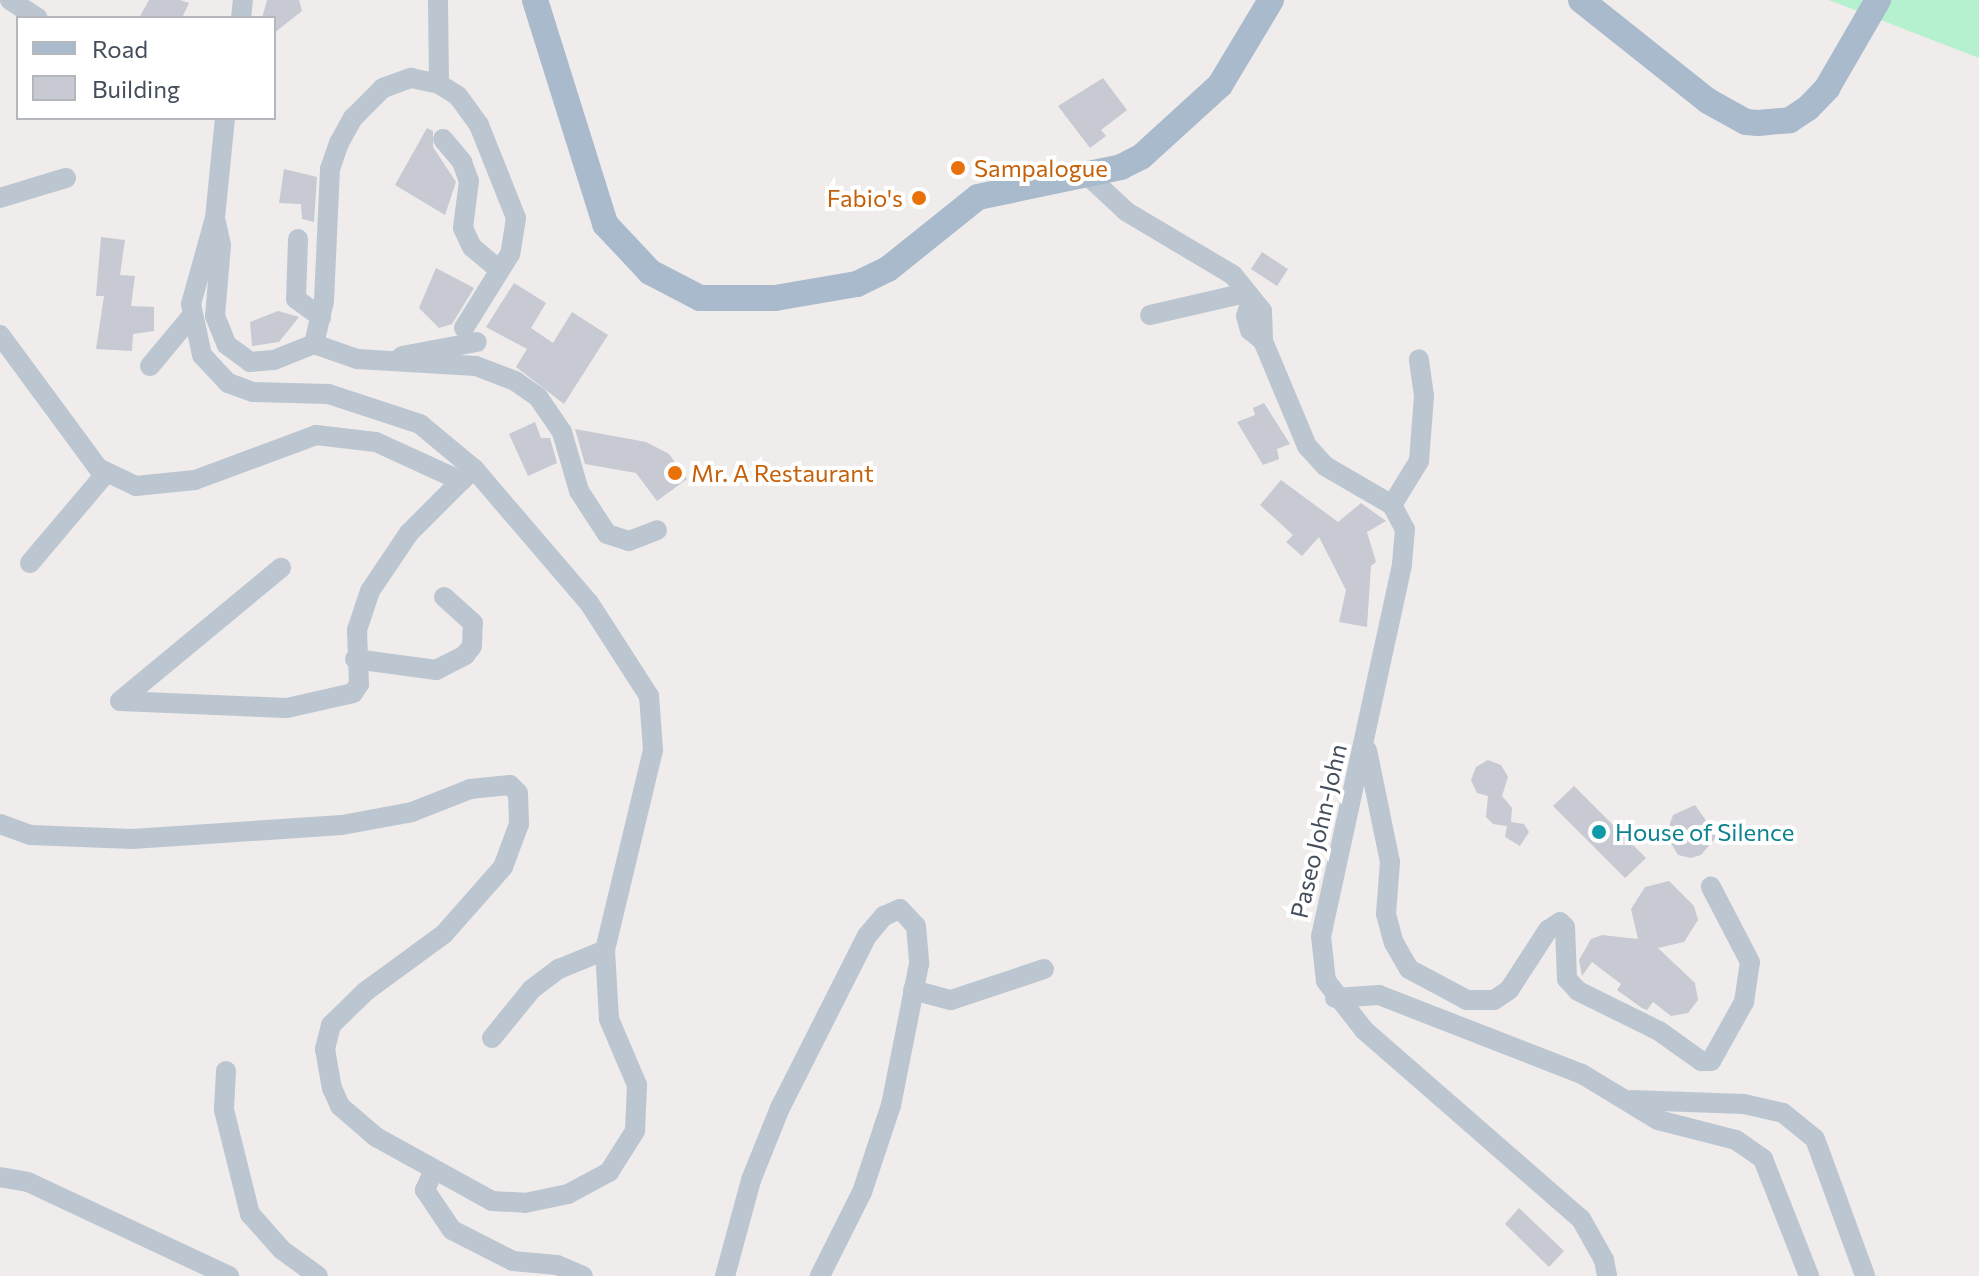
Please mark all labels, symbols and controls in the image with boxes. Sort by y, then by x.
legend [16,16,276,120]
text: Road [92,34,148,63]
text: Building [92,74,180,103]
place label: Sampalogue [974,154,1108,182]
marker: Sampalogue [949,159,967,177]
place label: Fabio's [827,184,903,212]
marker: Fabio's [910,189,928,207]
place label: Mr. A Restaurant [691,459,874,487]
marker: Mr. A Restaurant [666,464,684,482]
street label: Paseo John-John [1284,741,1352,921]
place label: House of Silence [1615,818,1794,846]
marker: House of Silence [1590,823,1608,841]

